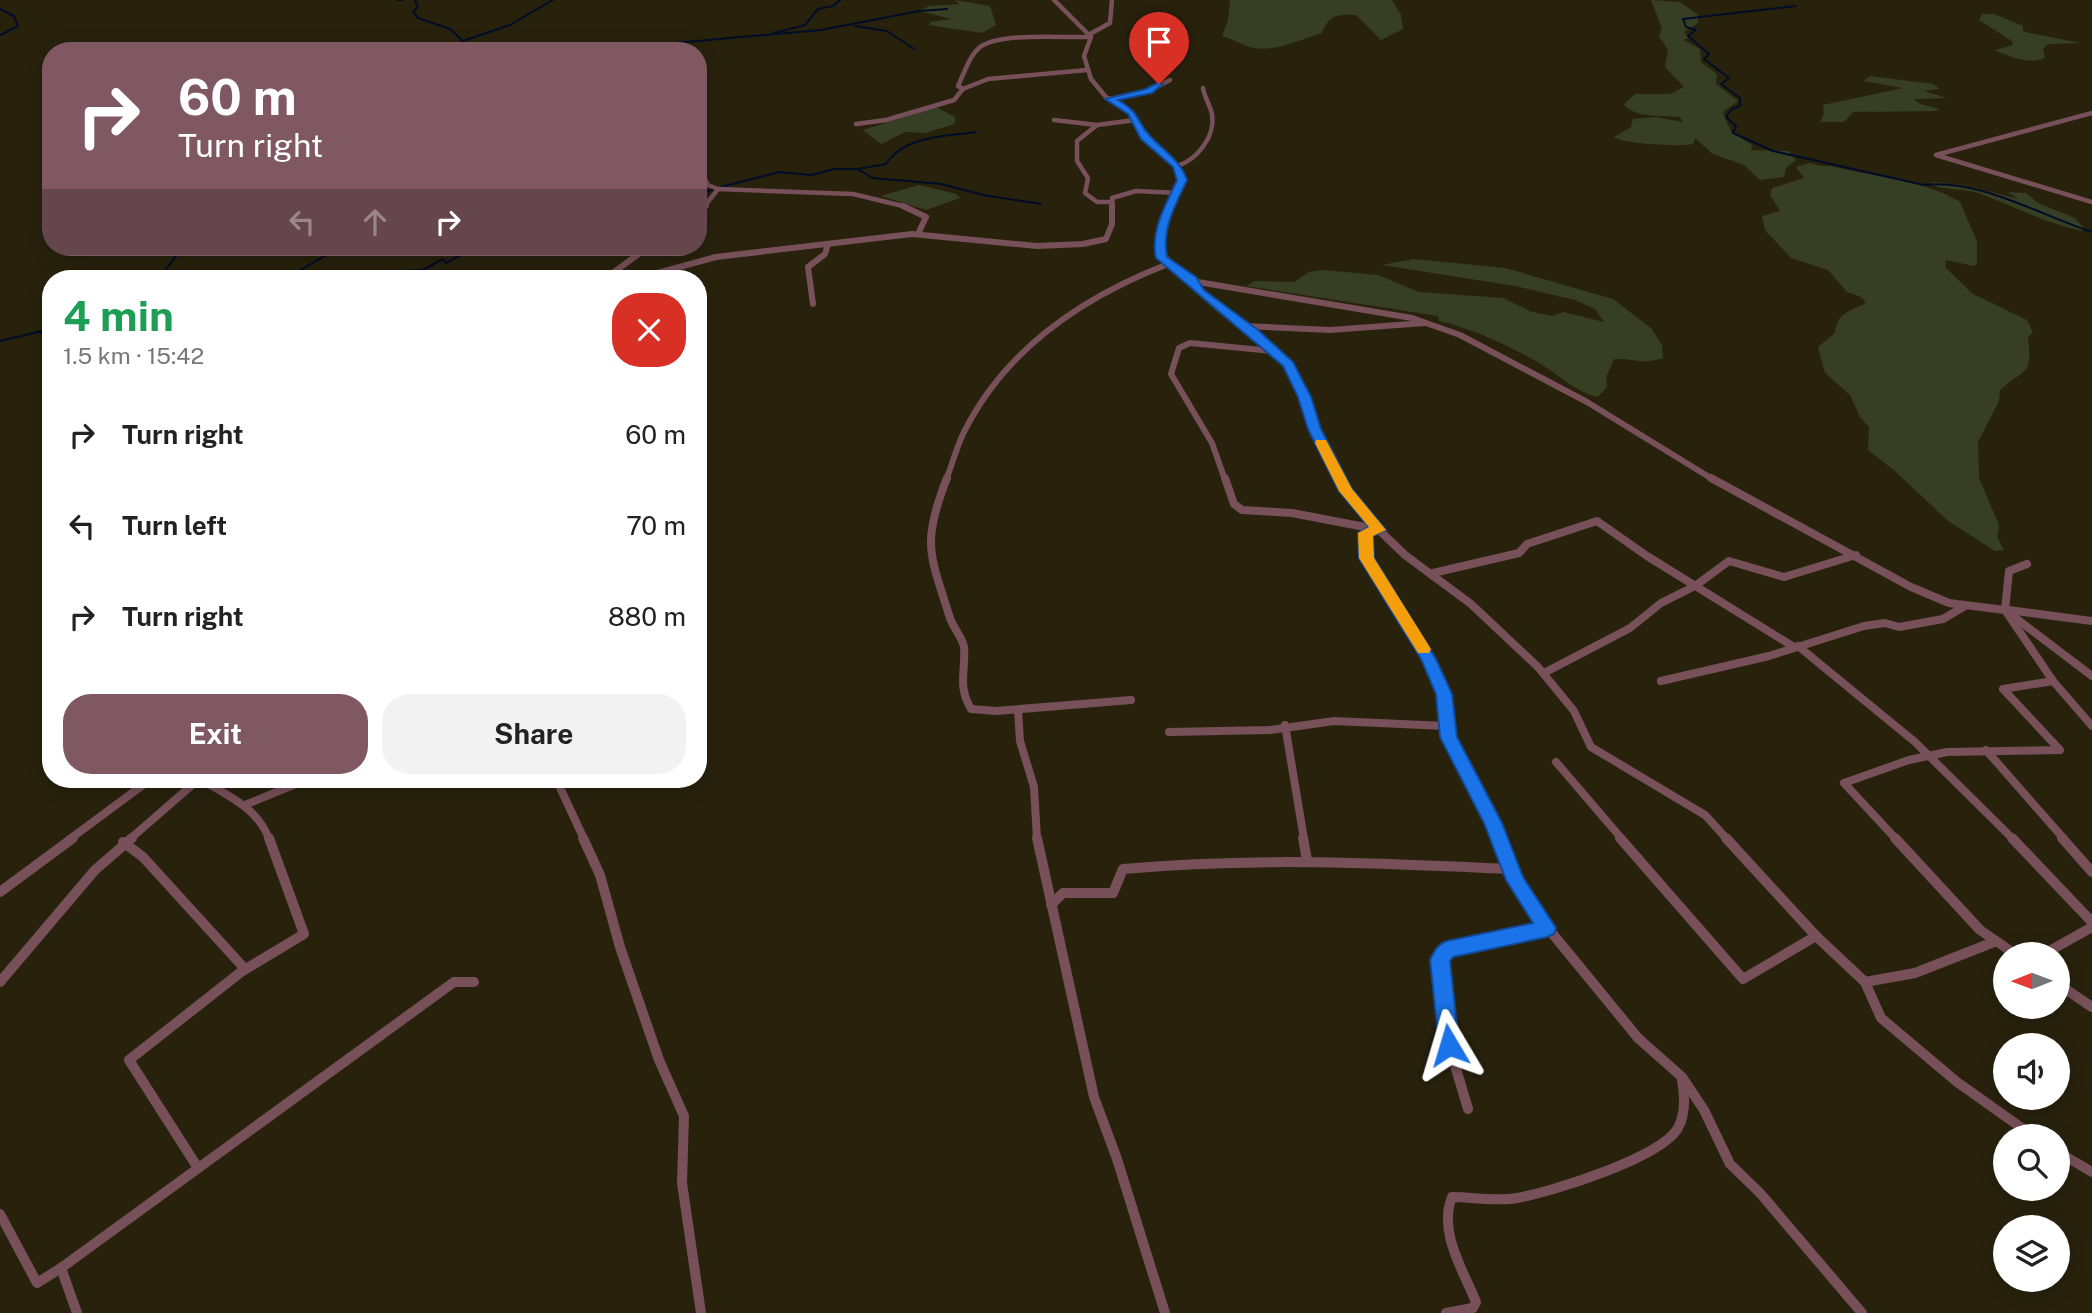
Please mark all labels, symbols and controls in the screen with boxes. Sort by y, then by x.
pin [1129,12.0,1189,84]
icon: arrive [1140,23,1178,61]
text: 60 m [178,68,297,126]
icon: right [63,70,154,161]
text: Turn right [178,127,323,164]
icon: left [283,203,321,241]
icon: ahead [356,203,394,241]
icon: right [429,203,467,241]
text: 4 min [63,291,174,340]
button: close [612,293,686,367]
text: 1.5 km · 15:42 [63,342,204,369]
icon: right [63,416,101,454]
text: Turn right [122,419,244,450]
text: 60 m [625,419,686,450]
icon: left [63,507,101,545]
text: Turn left [122,510,227,541]
text: 70 m [626,510,686,541]
icon: right [63,598,101,636]
text: Turn right [122,601,244,632]
text: 880 m [608,601,686,632]
button: Exit [63,694,368,774]
button: Share [382,694,686,774]
north arrow [1993,942,2070,1018]
map controls [1993,942,2070,1292]
position arrow [1412,1008,1486,1082]
button: sound [1993,1033,2070,1110]
button: search [1993,1124,2070,1201]
button: layers [1993,1215,2070,1292]

